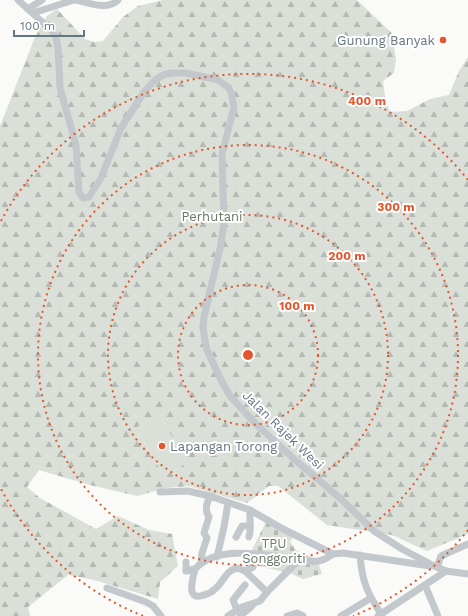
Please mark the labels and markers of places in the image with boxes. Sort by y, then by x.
place label: Gunung Banyak [337,33,436,48]
marker: Gunung Banyak [438,35,448,45]
centre of rings [241,348,255,362]
place label: Lapangan Torong [170,439,277,454]
marker: Lapangan Torong [157,441,167,451]

